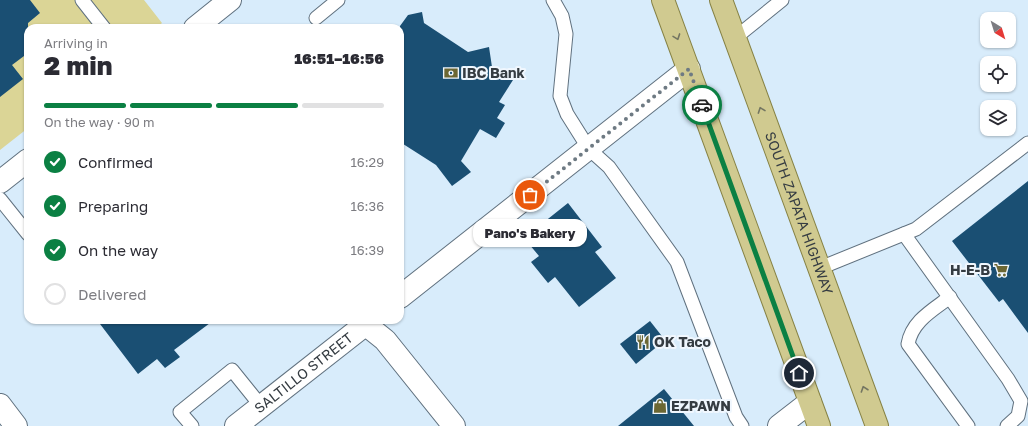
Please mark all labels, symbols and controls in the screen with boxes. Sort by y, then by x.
north arrow [980,12,1016,48]
map controls [980,12,1016,136]
one-way arrow [672,33,680,40]
text: Arriving in [44,35,108,51]
text: 16:51–16:56 [294,49,384,67]
text: 2 min [44,50,112,81]
button: locate [980,56,1016,92]
place label: IBC Bank [462,64,525,81]
bank icon: IBC Bank [443,65,459,81]
courier [682,85,722,125]
icon: car [691,94,713,116]
button: layers [980,100,1016,136]
one-way arrow [757,106,765,113]
text: On the way · 90 m [44,114,155,130]
street label: SOUTH ZAPATA HIGHWAY [762,129,837,297]
icon: check [44,151,66,173]
text: Confirmed [78,153,153,171]
text: 16:29 [351,154,384,170]
pin [513,178,547,212]
icon: bag [519,184,541,206]
icon: check [44,195,66,217]
text: Preparing [78,197,148,215]
text: 16:36 [350,198,384,214]
callout: Pano's Bakery [473,219,587,247]
text: Pano's Bakery [485,225,575,241]
icon: check [44,239,66,261]
text: On the way [78,241,158,259]
text: 16:39 [350,242,384,258]
place label: H-E-B [950,261,990,278]
supermarket icon: H-E-B [993,262,1009,278]
text: Delivered [78,285,146,303]
street label: SALTILLO STREET [251,328,356,416]
place label: OK Taco [654,333,711,350]
restaurant icon: OK Taco [635,334,651,350]
pin [782,356,816,390]
icon: home [788,362,810,384]
one-way arrow [860,386,869,393]
place label: EZPAWN [671,397,731,414]
shop icon: EZPAWN [652,398,668,414]

